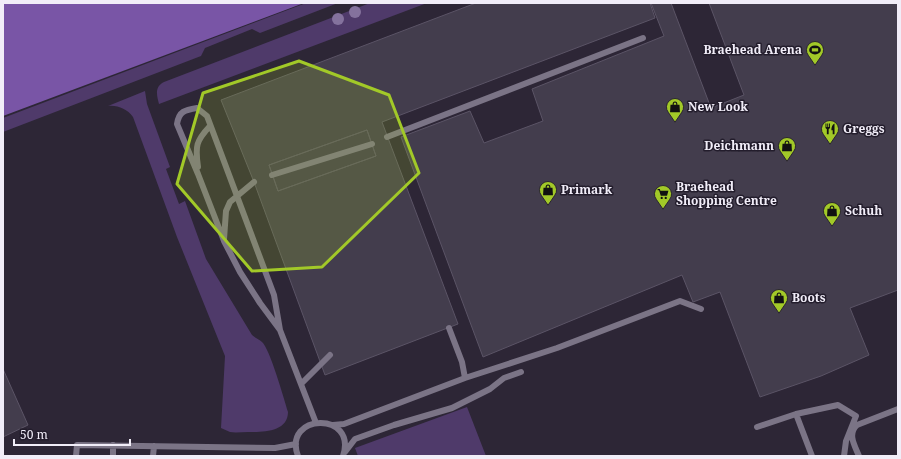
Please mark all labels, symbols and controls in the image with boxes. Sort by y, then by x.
sports icon: Braehead Arena [805,40,825,65]
place label: Braehead Arena [703,41,802,58]
shop icon: New Look [665,97,685,122]
place label: New Look [688,98,748,115]
restaurant icon: Greggs [820,119,840,144]
place label: Greggs [843,120,885,137]
shop icon: Deichmann [777,136,797,161]
place label: Deichmann [704,137,774,154]
place label: Braehead Shopping Centre [676,178,777,209]
shop icon: Primark [538,180,558,205]
place label: Primark [561,181,612,198]
supermarket icon: Braehead Shopping Centre [653,184,673,209]
shop icon: Schuh [822,201,842,226]
place label: Schuh [845,202,882,219]
shop icon: Boots [769,288,789,313]
place label: Boots [792,289,826,306]
scale bar [14,421,130,447]
text: 50 m [20,426,48,443]

